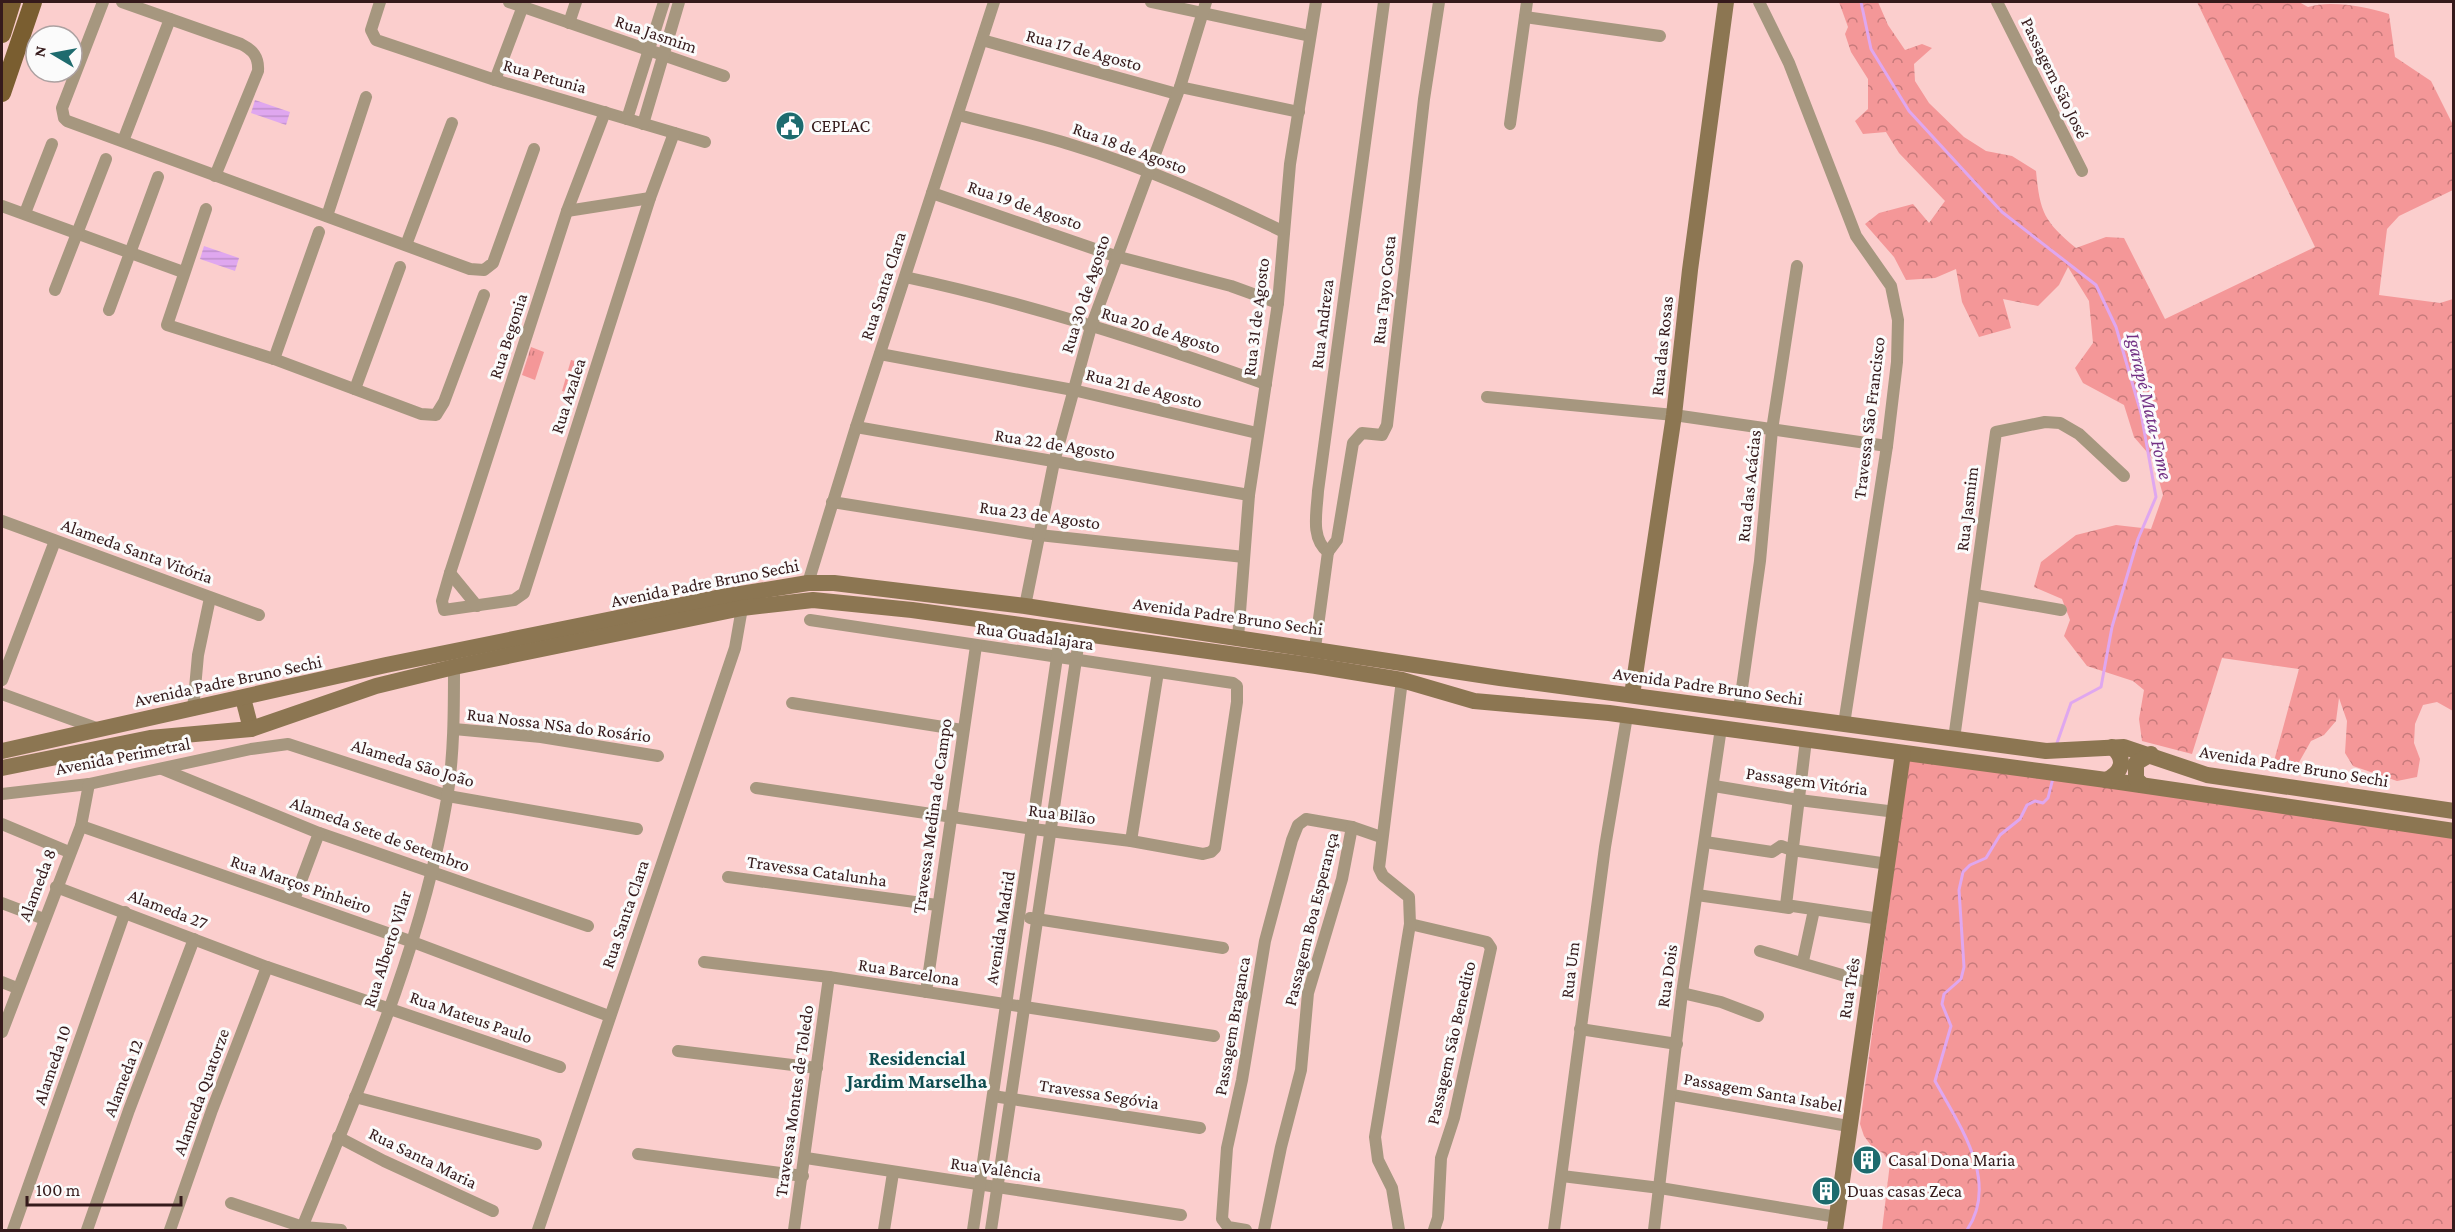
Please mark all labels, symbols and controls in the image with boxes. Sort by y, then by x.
street label: Rua Jasmim [612,11,700,58]
street label: Passagem São José [2017,14,2093,142]
north arrow [24,24,84,84]
street label: Rua 17 de Agosto [1024,25,1144,75]
text: N [30,45,49,58]
street label: Rua Petunia [501,55,589,97]
public building icon: CEPLAC [774,110,806,142]
place label: CEPLAC [811,116,871,136]
street label: Rua 18 de Agosto [1070,118,1190,178]
street label: Rua 19 de Agosto [965,176,1085,234]
street label: Rua Santa Clara [856,229,910,343]
street label: Rua 30 de Agosto [1056,232,1114,356]
street label: Rua Tayo Costa [1368,234,1400,346]
street label: Rua 31 de Agosto [1239,257,1273,377]
street label: Rua Andreza [1307,278,1337,370]
street label: Rua Begonia [485,291,531,381]
street label: Rua das Rosas [1647,295,1677,397]
street label: Rua 20 de Agosto [1099,302,1223,358]
water label: Igarapé Mata-Fome [2121,331,2178,482]
street label: Travessa São Francisco [1849,336,1889,500]
street label: Rua Azalea [546,356,590,436]
street label: Rua 21 de Agosto [1084,364,1204,412]
street label: Rua 22 de Agosto [993,425,1117,463]
street label: Rua das Acácias [1733,429,1765,543]
street label: Rua Jasmim [1952,465,1982,553]
street label: Rua 23 de Agosto [978,497,1102,533]
street label: Alameda Santa Vitória [59,514,215,588]
street label: Avenida Padre Bruno Sechi [609,555,801,611]
street label: Avenida Padre Bruno Sechi [1132,593,1324,639]
street label: Rua Guadalajara [975,618,1095,655]
street label: Avenida Padre Bruno Sechi [132,651,324,711]
street label: Avenida Padre Bruno Sechi [1612,663,1804,709]
street label: Rua Nossa NSa do Rosário [466,704,652,746]
street label: Travessa Medina de Campo [908,717,956,915]
street label: Avenida Perimetral [54,733,192,779]
street label: Alameda São João [349,735,477,791]
street label: Avenida Padre Bruno Sechi [2198,741,2390,791]
street label: Passagem Vitória [1745,763,1869,799]
street label: Alameda Sete de Setembro [287,792,473,876]
street label: Rua Bilão [1027,800,1097,828]
street label: Passagem Boa Esperança [1280,830,1342,1008]
street label: Alameda 8 [14,846,60,924]
street label: Rua Marços Pinheiro [228,851,374,918]
street label: Travessa Catalunha [746,851,888,891]
street label: Rua Santa Clara [597,857,653,971]
street label: Avenida Madrid [981,869,1019,986]
street label: Alameda 27 [125,885,211,933]
street label: Rua Alberto Vilar [359,887,416,1010]
street label: Rua Um [1557,940,1583,1000]
street label: Rua Dois [1653,943,1681,1009]
street label: Rua Barcelona [857,954,961,990]
street label: Passagem Braganca [1210,955,1254,1097]
street label: Rua Três [1834,956,1864,1020]
street label: Passagem São Benedito [1422,959,1480,1127]
street label: Rua Mateus Paulo [407,987,535,1047]
street label: Travessa Montes de Toledo [771,1004,817,1198]
street label: Alameda 10 [29,1022,75,1108]
street label: Alameda Quatorze [169,1026,233,1158]
street label: Alameda 12 [99,1036,147,1120]
district label: Residencial Jardim Marselha [845,1047,988,1092]
street label: Passagem Santa Isabel [1682,1068,1844,1116]
street label: Travessa Segóvia [1038,1075,1160,1113]
street label: Rua Santa Maria [366,1123,480,1193]
building icon: Casal Dona Maria [1851,1144,1883,1176]
place label: Casal Dona Maria [1888,1150,2015,1170]
street label: Rua Valência [949,1153,1043,1185]
scale bar [27,1169,182,1207]
building icon: Duas casas Zeca [1810,1175,1842,1207]
text: 100 m [36,1180,81,1200]
place label: Duas casas Zeca [1847,1181,1962,1201]

